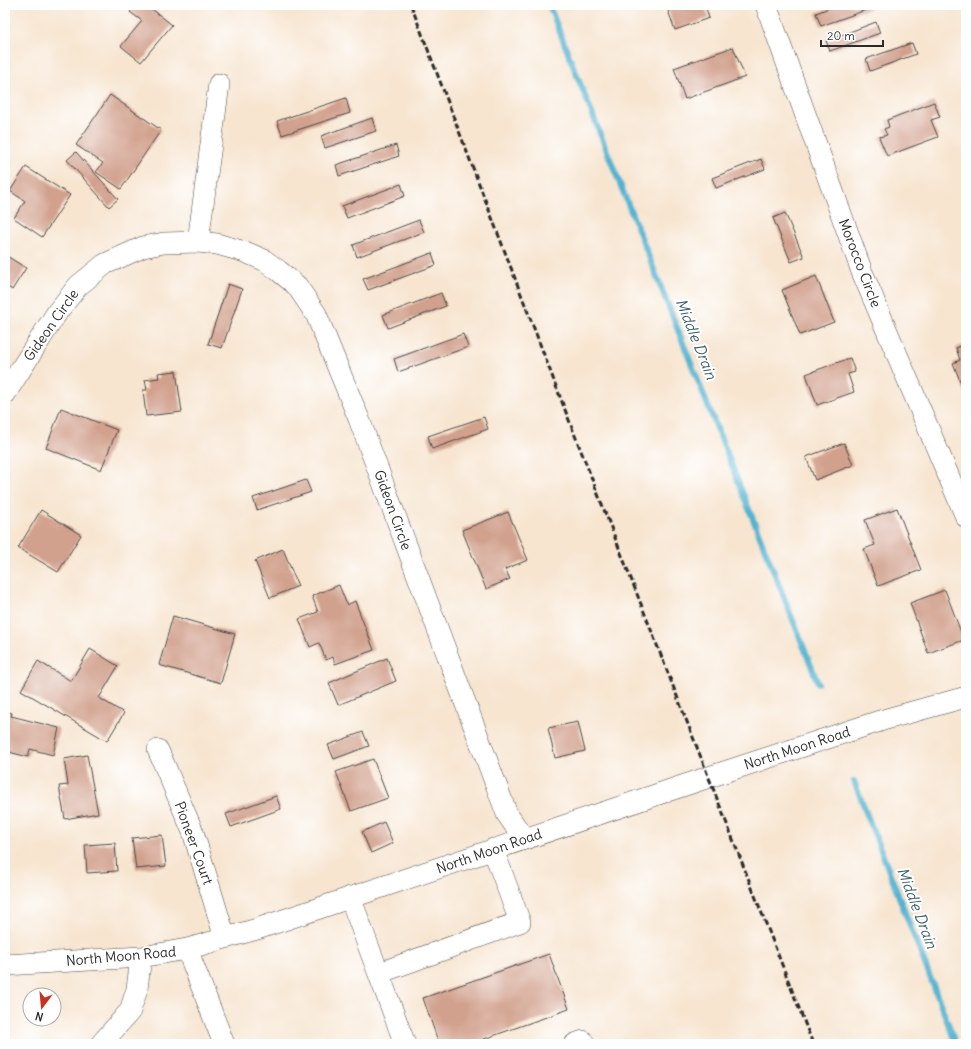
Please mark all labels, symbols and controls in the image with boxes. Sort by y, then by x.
scale bar [821,22,883,48]
text: 20 m [827,28,855,43]
street label: Morocco Circle [835,216,885,310]
street label: Gideon Circle [20,285,82,365]
water label: Middle Drain [672,296,721,382]
street label: Gideon Circle [370,467,416,553]
street label: North Moon Road [742,722,852,774]
street label: Pioneer Court [171,799,217,887]
street label: North Moon Road [434,825,544,877]
water label: Middle Drain [893,865,942,951]
street label: North Moon Road [65,942,177,970]
north arrow [22,987,62,1027]
text: N [34,1009,45,1024]

